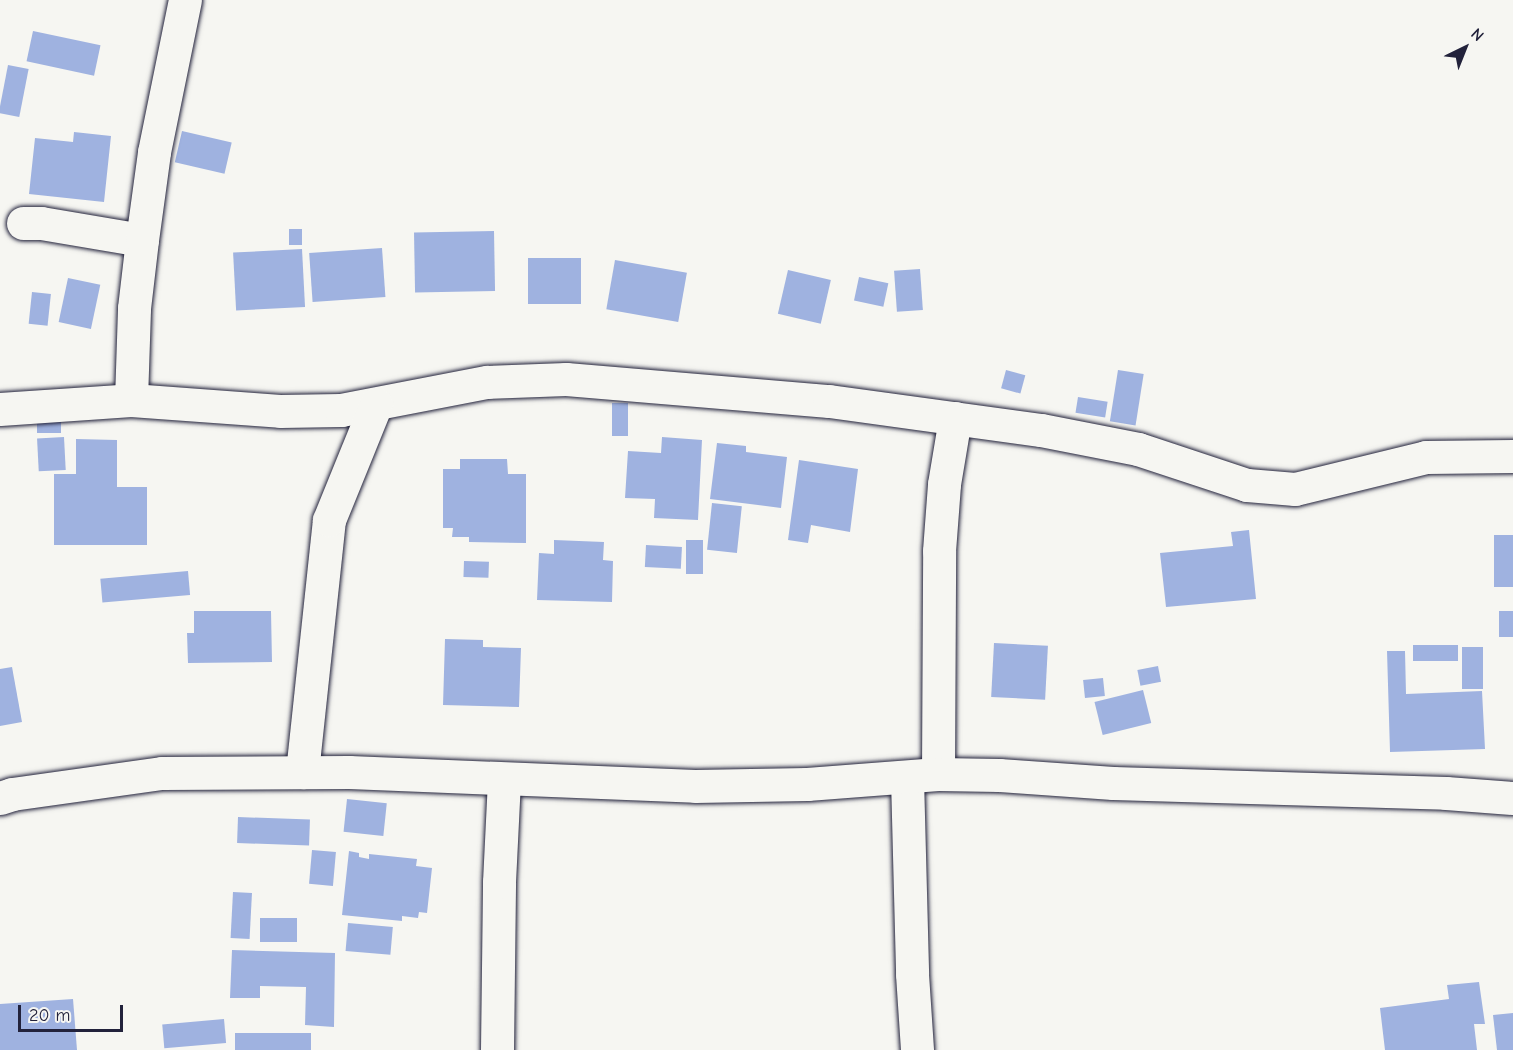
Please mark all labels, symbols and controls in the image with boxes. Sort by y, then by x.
north arrow [1435,18,1495,78]
text: N [1467,25,1487,45]
scale bar [21,993,126,1031]
text: 20 m [29,1005,70,1026]

